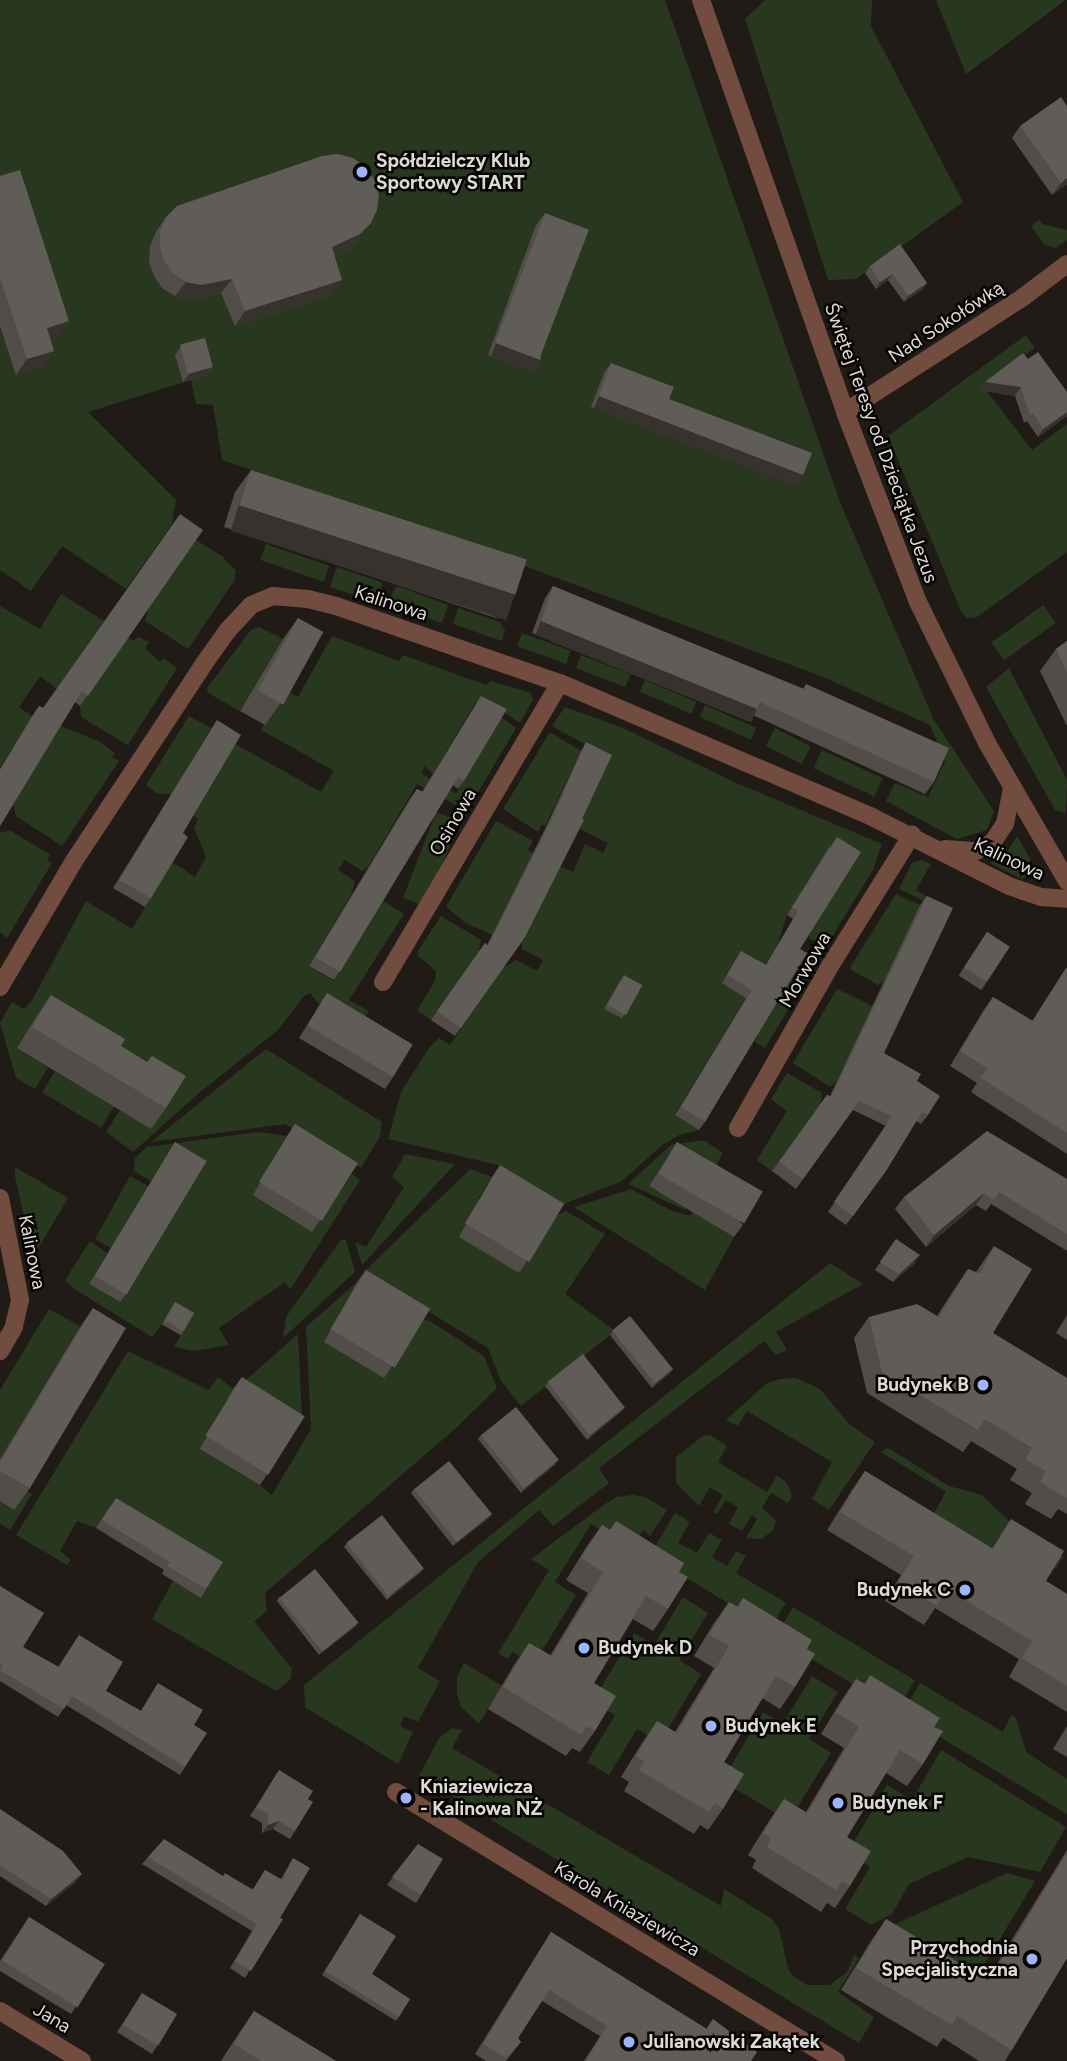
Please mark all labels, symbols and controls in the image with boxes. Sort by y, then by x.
place label: Spółdzielczy Klub Sportowy START [376,150,530,194]
marker: Spółdzielczy Klub Sportowy START [354,164,370,180]
street label: Nad Sokołówką [884,276,1008,368]
street label: Świętej Teresy od Dzieciątka Jezus [820,300,942,586]
street label: Kalinowa [352,581,430,625]
street label: Osinowa [425,784,481,860]
street label: Kalinowa [970,833,1048,885]
street label: Morwowa [774,928,836,1012]
street label: Kalinowa [14,1213,50,1291]
place label: Budynek B [877,1374,969,1396]
marker: Budynek B [975,1377,991,1393]
place label: Budynek C [856,1579,951,1601]
marker: Budynek C [957,1582,973,1598]
place label: Budynek D [598,1637,692,1659]
marker: Budynek D [576,1640,592,1656]
place label: Budynek E [725,1715,817,1737]
marker: Budynek E [703,1718,719,1734]
place label: Kniaziewicza - Kalinowa NŻ [420,1776,542,1820]
marker: Kniaziewicza - Kalinowa NŻ [398,1790,414,1806]
place label: Budynek F [852,1792,943,1814]
marker: Budynek F [830,1795,846,1811]
street label: Karola Kniaziewicza [550,1857,704,1961]
place label: Przychodnia Specjalistyczna [881,1937,1018,1981]
marker: Przychodnia Specjalistyczna [1024,1951,1040,1967]
street label: Jana [29,1998,75,2038]
place label: Julianowski Zakątek [643,2031,820,2053]
marker: Julianowski Zakątek [621,2034,637,2050]

